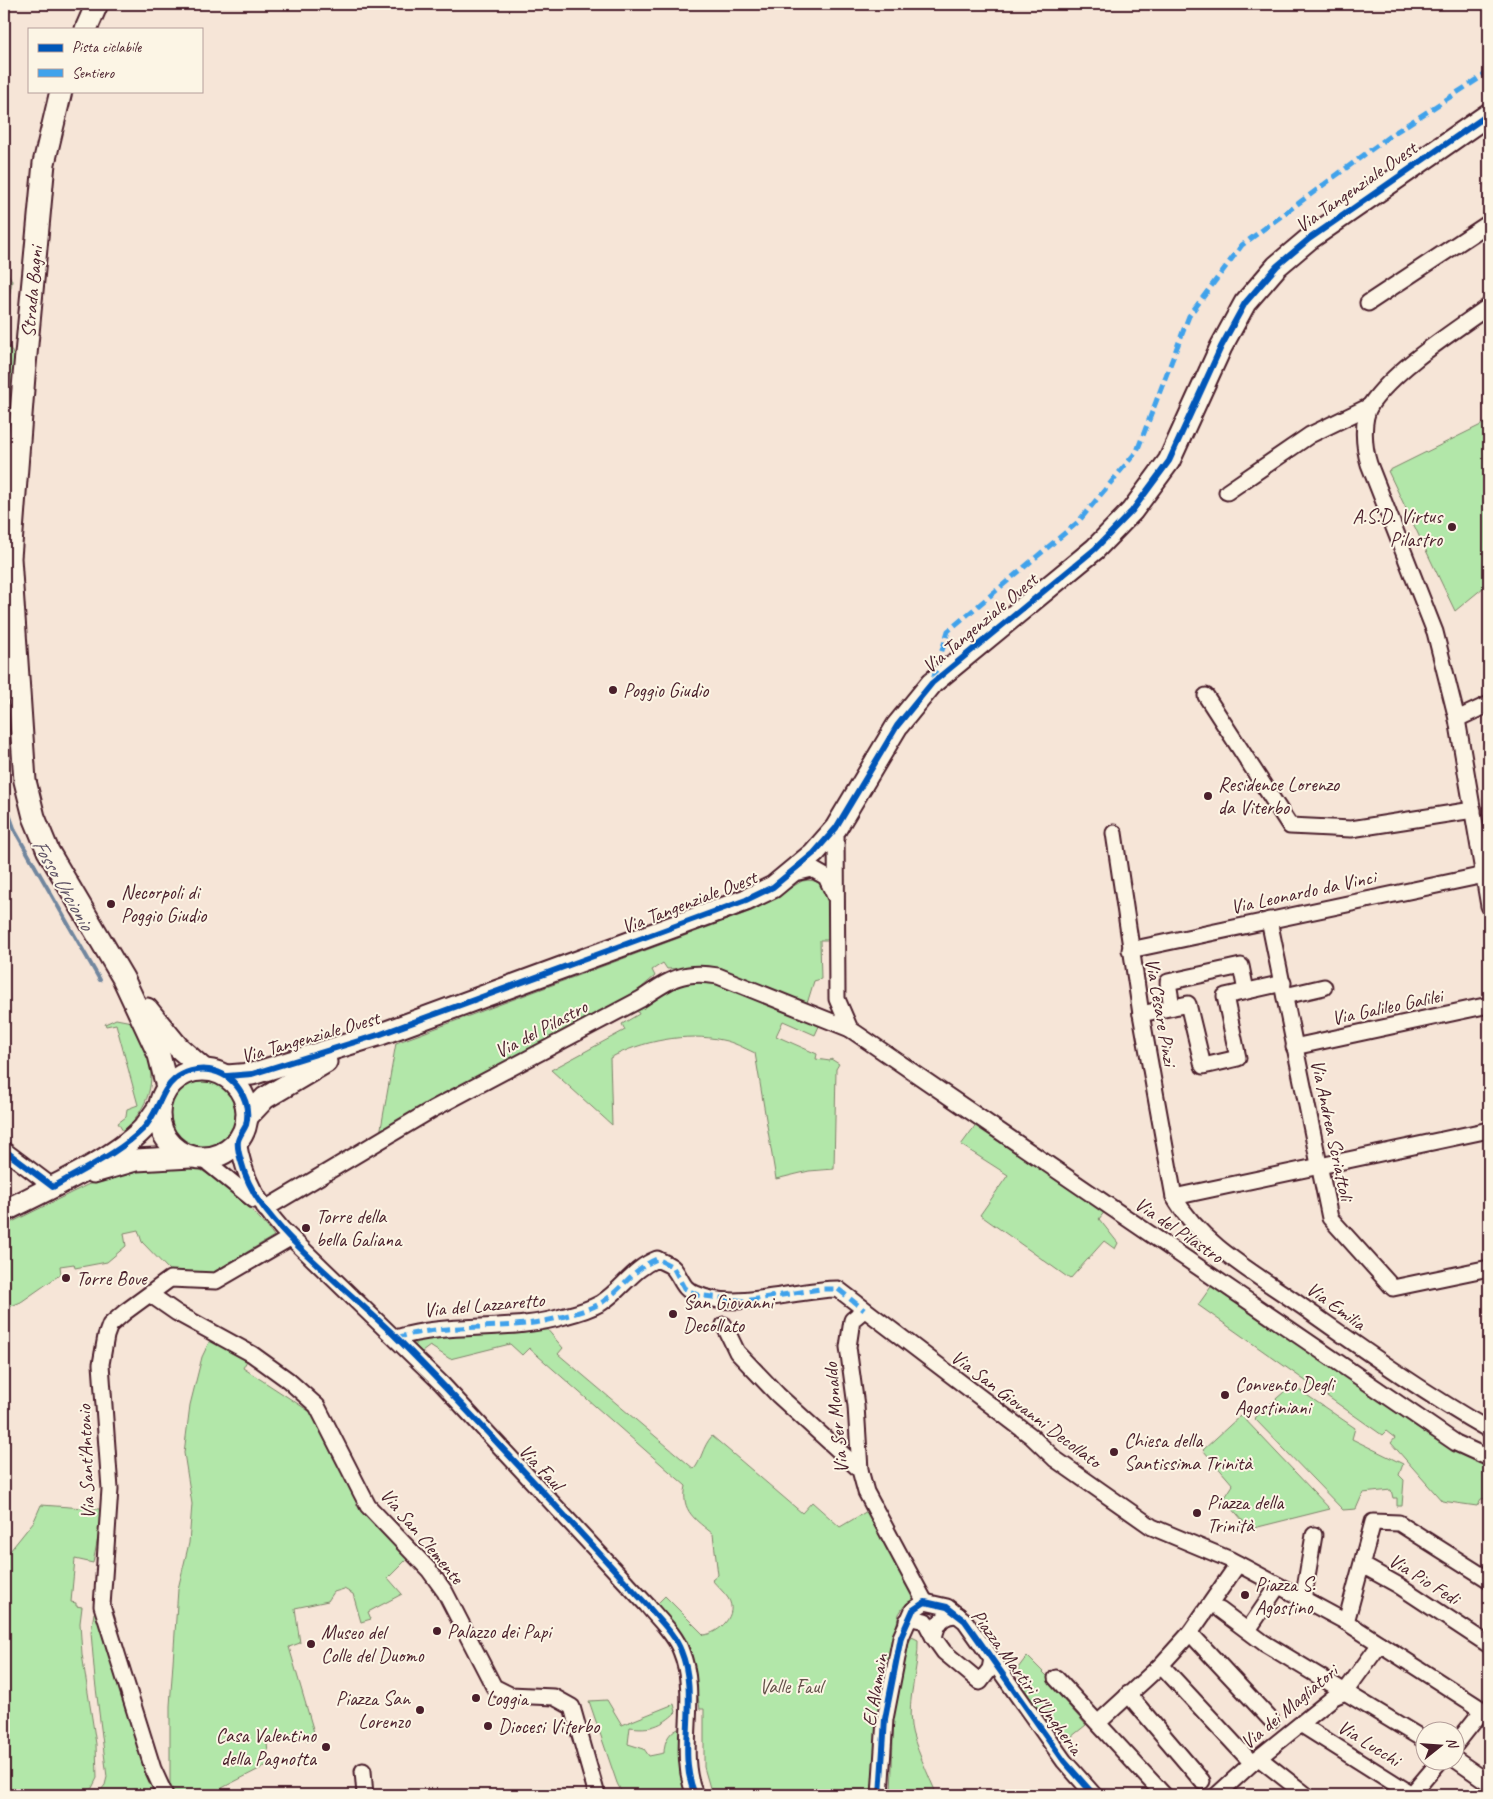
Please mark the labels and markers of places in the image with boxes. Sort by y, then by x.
place label: A.S.D. Virtus Pilastro [1352,504,1444,552]
marker: A.S.D. Virtus Pilastro [1446,521,1458,533]
place label: Poggio Giudio [623,678,709,703]
marker: Poggio Giudio [607,684,619,696]
place label: Residence Lorenzo da Viterbo [1218,772,1340,820]
marker: Residence Lorenzo da Viterbo [1202,790,1214,802]
place label: Necorpoli di Poggio Giudio [121,880,207,928]
marker: Necorpoli di Poggio Giudio [105,898,117,910]
place label: Torre della bella Galiana [316,1204,403,1252]
marker: Torre della bella Galiana [300,1222,312,1234]
place label: Torre Bove [76,1266,148,1291]
marker: Torre Bove [60,1272,72,1284]
place label: San Giovanni Decollato [683,1290,775,1338]
marker: San Giovanni Decollato [667,1308,679,1320]
place label: Convento Degli Agostiniani [1235,1372,1336,1420]
marker: Convento Degli Agostiniani [1219,1389,1231,1401]
place label: Chiesa della Santissima Trinità [1124,1428,1253,1476]
marker: Chiesa della Santissima Trinità [1108,1446,1120,1458]
place label: Piazza della Trinità [1207,1490,1285,1538]
marker: Piazza della Trinità [1191,1507,1203,1519]
place label: Piazza S. Agostino [1255,1572,1316,1620]
marker: Piazza S. Agostino [1239,1589,1251,1601]
place label: Palazzo dei Papi [447,1619,553,1644]
place label: Museo del Colle del Duomo [321,1620,424,1668]
marker: Palazzo dei Papi [431,1625,443,1637]
marker: Museo del Colle del Duomo [305,1638,317,1650]
place label: Piazza San Lorenzo [336,1686,411,1734]
place label: Loggia [486,1686,530,1711]
marker: Loggia [470,1692,482,1704]
marker: Piazza San Lorenzo [414,1704,426,1716]
place label: Diocesi Viterbo [498,1714,600,1739]
marker: Diocesi Viterbo [482,1720,494,1732]
place label: Casa Valentino della Pagnotta [216,1723,318,1771]
marker: Casa Valentino della Pagnotta [320,1741,332,1753]

